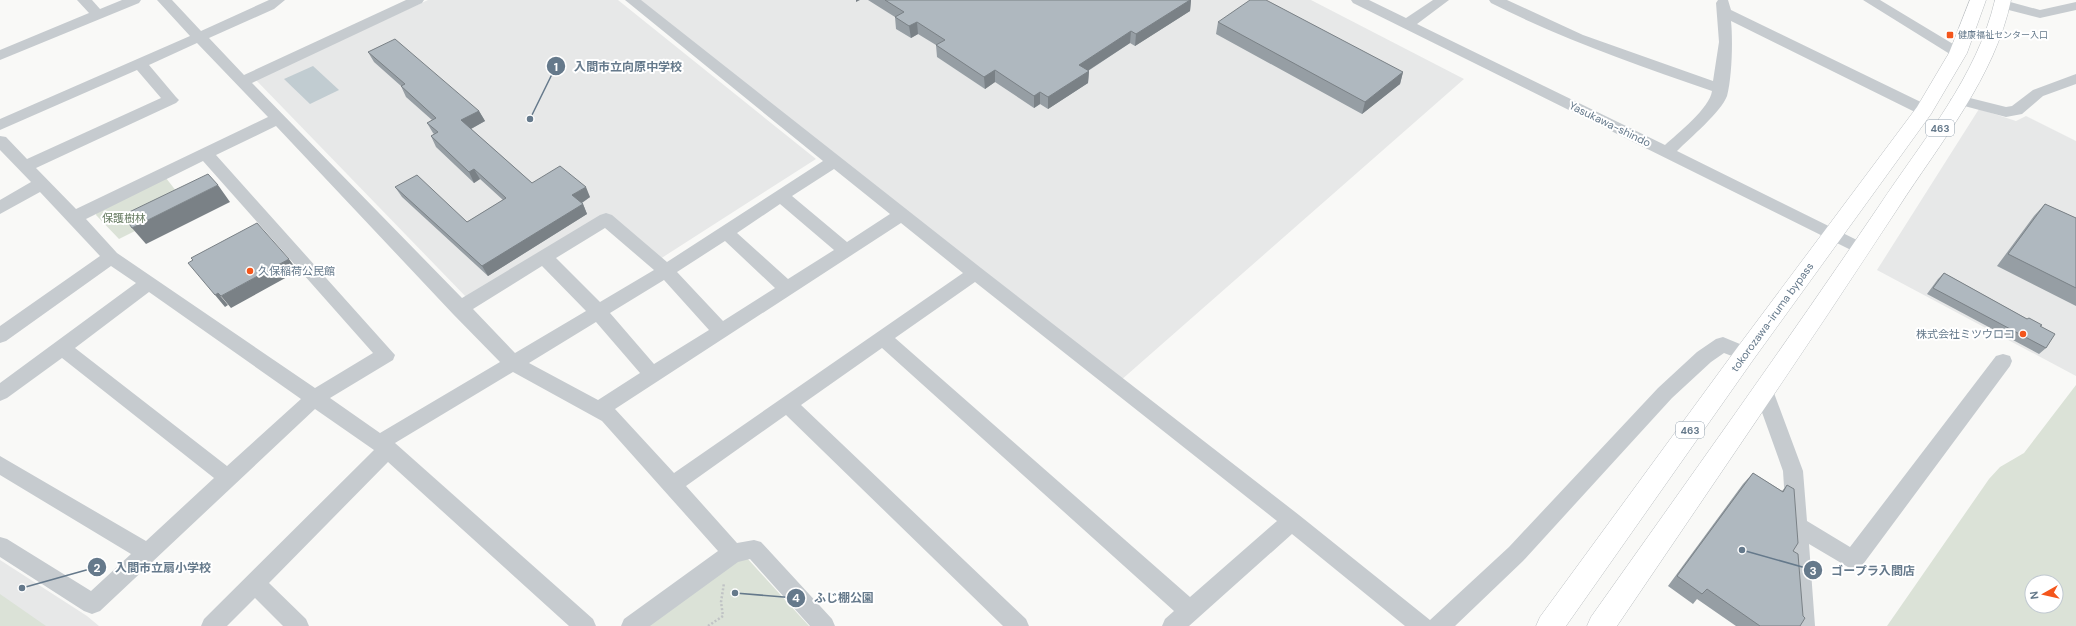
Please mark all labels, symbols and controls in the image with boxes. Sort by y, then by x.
place label: 健康福祉センター入口 [1958,29,2048,41]
marker: 健康福祉センター入口 [1945,30,1955,40]
callout: 入間市立向原中学校 [546,54,690,78]
text: 1 [554,59,558,75]
text: 入間市立向原中学校 [574,59,682,75]
street label: Yasukawa-shindo [1567,98,1653,150]
road number: 463 [1926,120,1954,136]
park label: 保護樹林 [102,211,146,225]
street label: tokorozawa-iruma bypass [1728,259,1816,375]
place label: 久保稲荷公民館 [258,264,335,278]
marker: 久保稲荷公民館 [245,266,255,276]
place label: 株式会社ミツウロコ [1916,327,2015,341]
marker: 株式会社ミツウロコ [2018,329,2028,339]
road number: 463 [1676,422,1704,438]
callout: 入間市立扇小学校 [87,555,219,579]
callout: ゴープラ入間店 [1803,558,1923,582]
text: 2 [94,560,101,576]
text: 入間市立扇小学校 [115,560,211,576]
text: 3 [1809,563,1817,579]
text: ゴープラ入間店 [1831,563,1915,579]
north arrow [2024,574,2064,614]
callout: ふじ棚公園 [786,586,882,610]
text: 4 [792,590,800,606]
text: ふじ棚公園 [814,590,874,606]
text: N [2027,590,2042,600]

